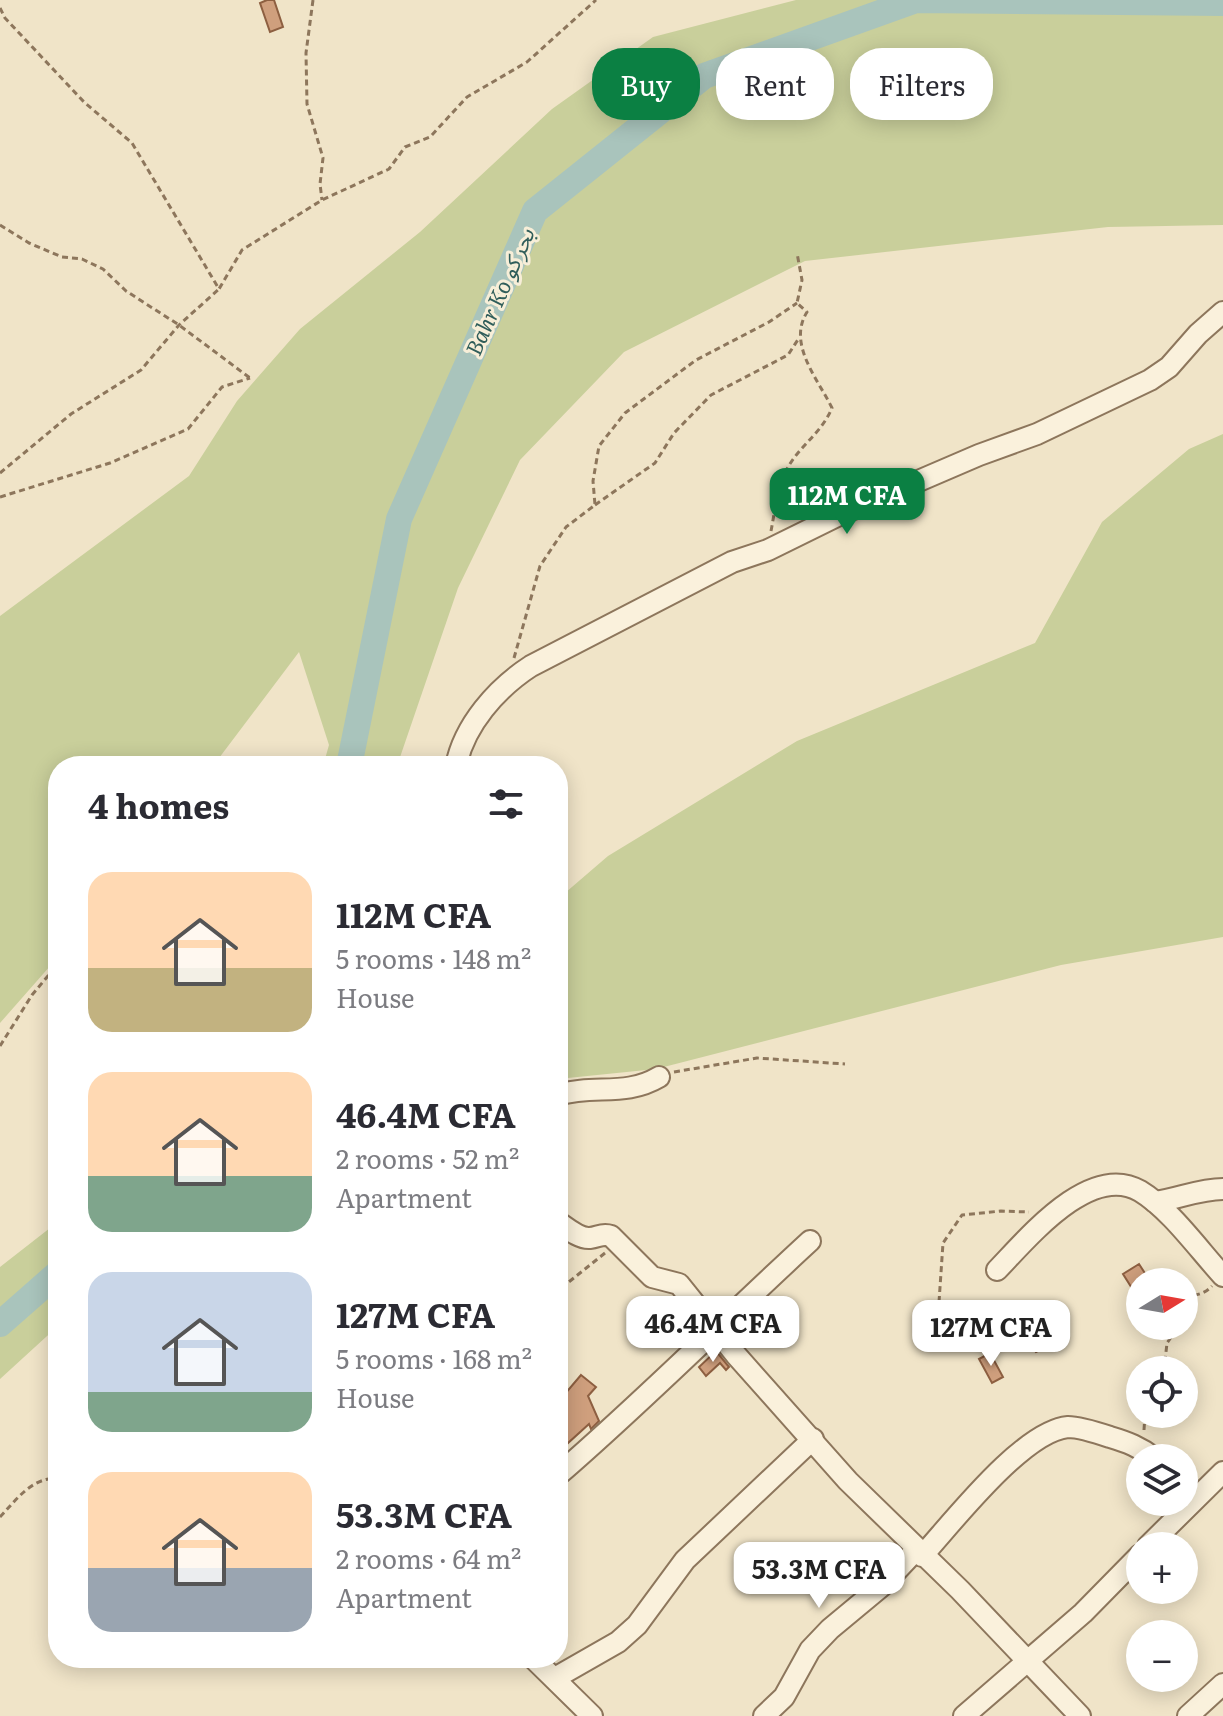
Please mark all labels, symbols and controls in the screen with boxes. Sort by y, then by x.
chip: Buy [592,48,700,120]
chip: Rent [716,48,834,120]
chip: Filters [850,48,993,120]
water label: Bahr Ko بحر كو [456,221,542,360]
pin: 112M CFA [764,468,930,536]
text: 112M CFA [788,474,906,513]
text: 4 homes [88,779,229,829]
icon: filters [484,782,528,826]
text: 112M CFA [336,888,491,938]
icon: home [152,904,248,1000]
text: 5 rooms · 148 m² [336,938,531,977]
text: House [336,977,414,1016]
text: 46.4M CFA [336,1088,516,1138]
icon: home [152,1104,248,1200]
text: 2 rooms · 52 m² [336,1138,519,1177]
text: Apartment [336,1177,472,1216]
north arrow [1126,1268,1198,1340]
map controls [1126,1268,1198,1692]
text: 127M CFA [336,1288,495,1338]
pin: 46.4M CFA [621,1296,805,1364]
pin: 127M CFA [908,1300,1074,1368]
text: 46.4M CFA [644,1302,782,1341]
icon: home [152,1304,248,1400]
text: 127M CFA [930,1306,1052,1345]
text: 5 rooms · 168 m² [336,1338,532,1377]
button: locate [1126,1356,1198,1428]
text: House [336,1377,414,1416]
button: layers [1126,1444,1198,1516]
text: 53.3M CFA [336,1488,512,1538]
icon: home [152,1504,248,1600]
button: + [1126,1532,1198,1604]
text: 2 rooms · 64 m² [336,1538,521,1577]
pin: 53.3M CFA [727,1542,911,1610]
text: 53.3M CFA [752,1548,886,1587]
text: Apartment [336,1577,472,1616]
button: − [1126,1620,1198,1692]

